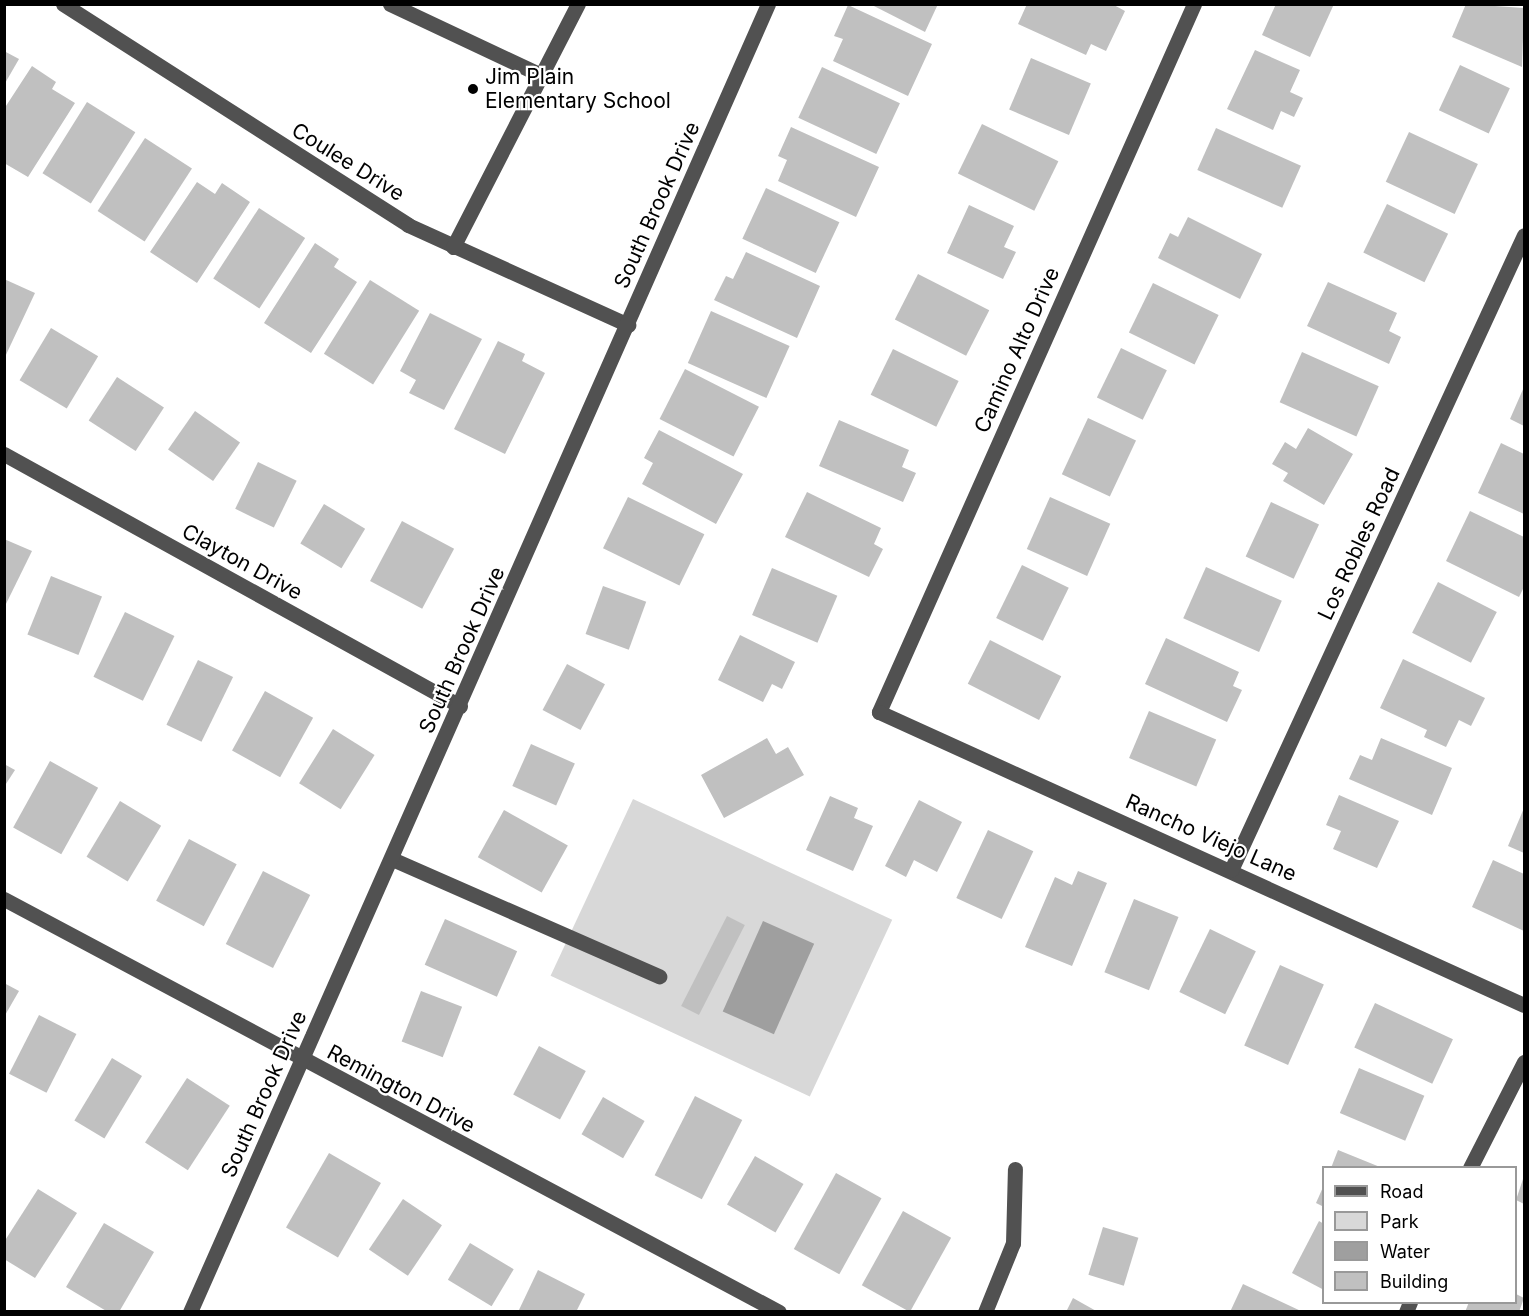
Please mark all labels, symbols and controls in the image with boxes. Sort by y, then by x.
place label: Jim Plain Elementary School [485,64,671,114]
marker: Jim Plain Elementary School [466,82,480,96]
street label: Coulee Drive [287,117,409,207]
street label: South Brook Drive [609,118,705,292]
street label: Camino Alto Drive [969,263,1065,437]
street label: Los Robles Road [1313,464,1405,624]
street label: Clayton Drive [177,519,307,605]
street label: South Brook Drive [414,563,510,737]
street label: Rancho Viejo Lane [1122,789,1300,887]
street label: South Brook Drive [216,1007,312,1181]
street label: Remington Drive [323,1039,479,1139]
legend [1322,1166,1517,1304]
text: Road [1380,1181,1423,1202]
text: Park [1380,1211,1419,1232]
text: Water [1380,1241,1430,1262]
text: Building [1380,1271,1448,1292]

